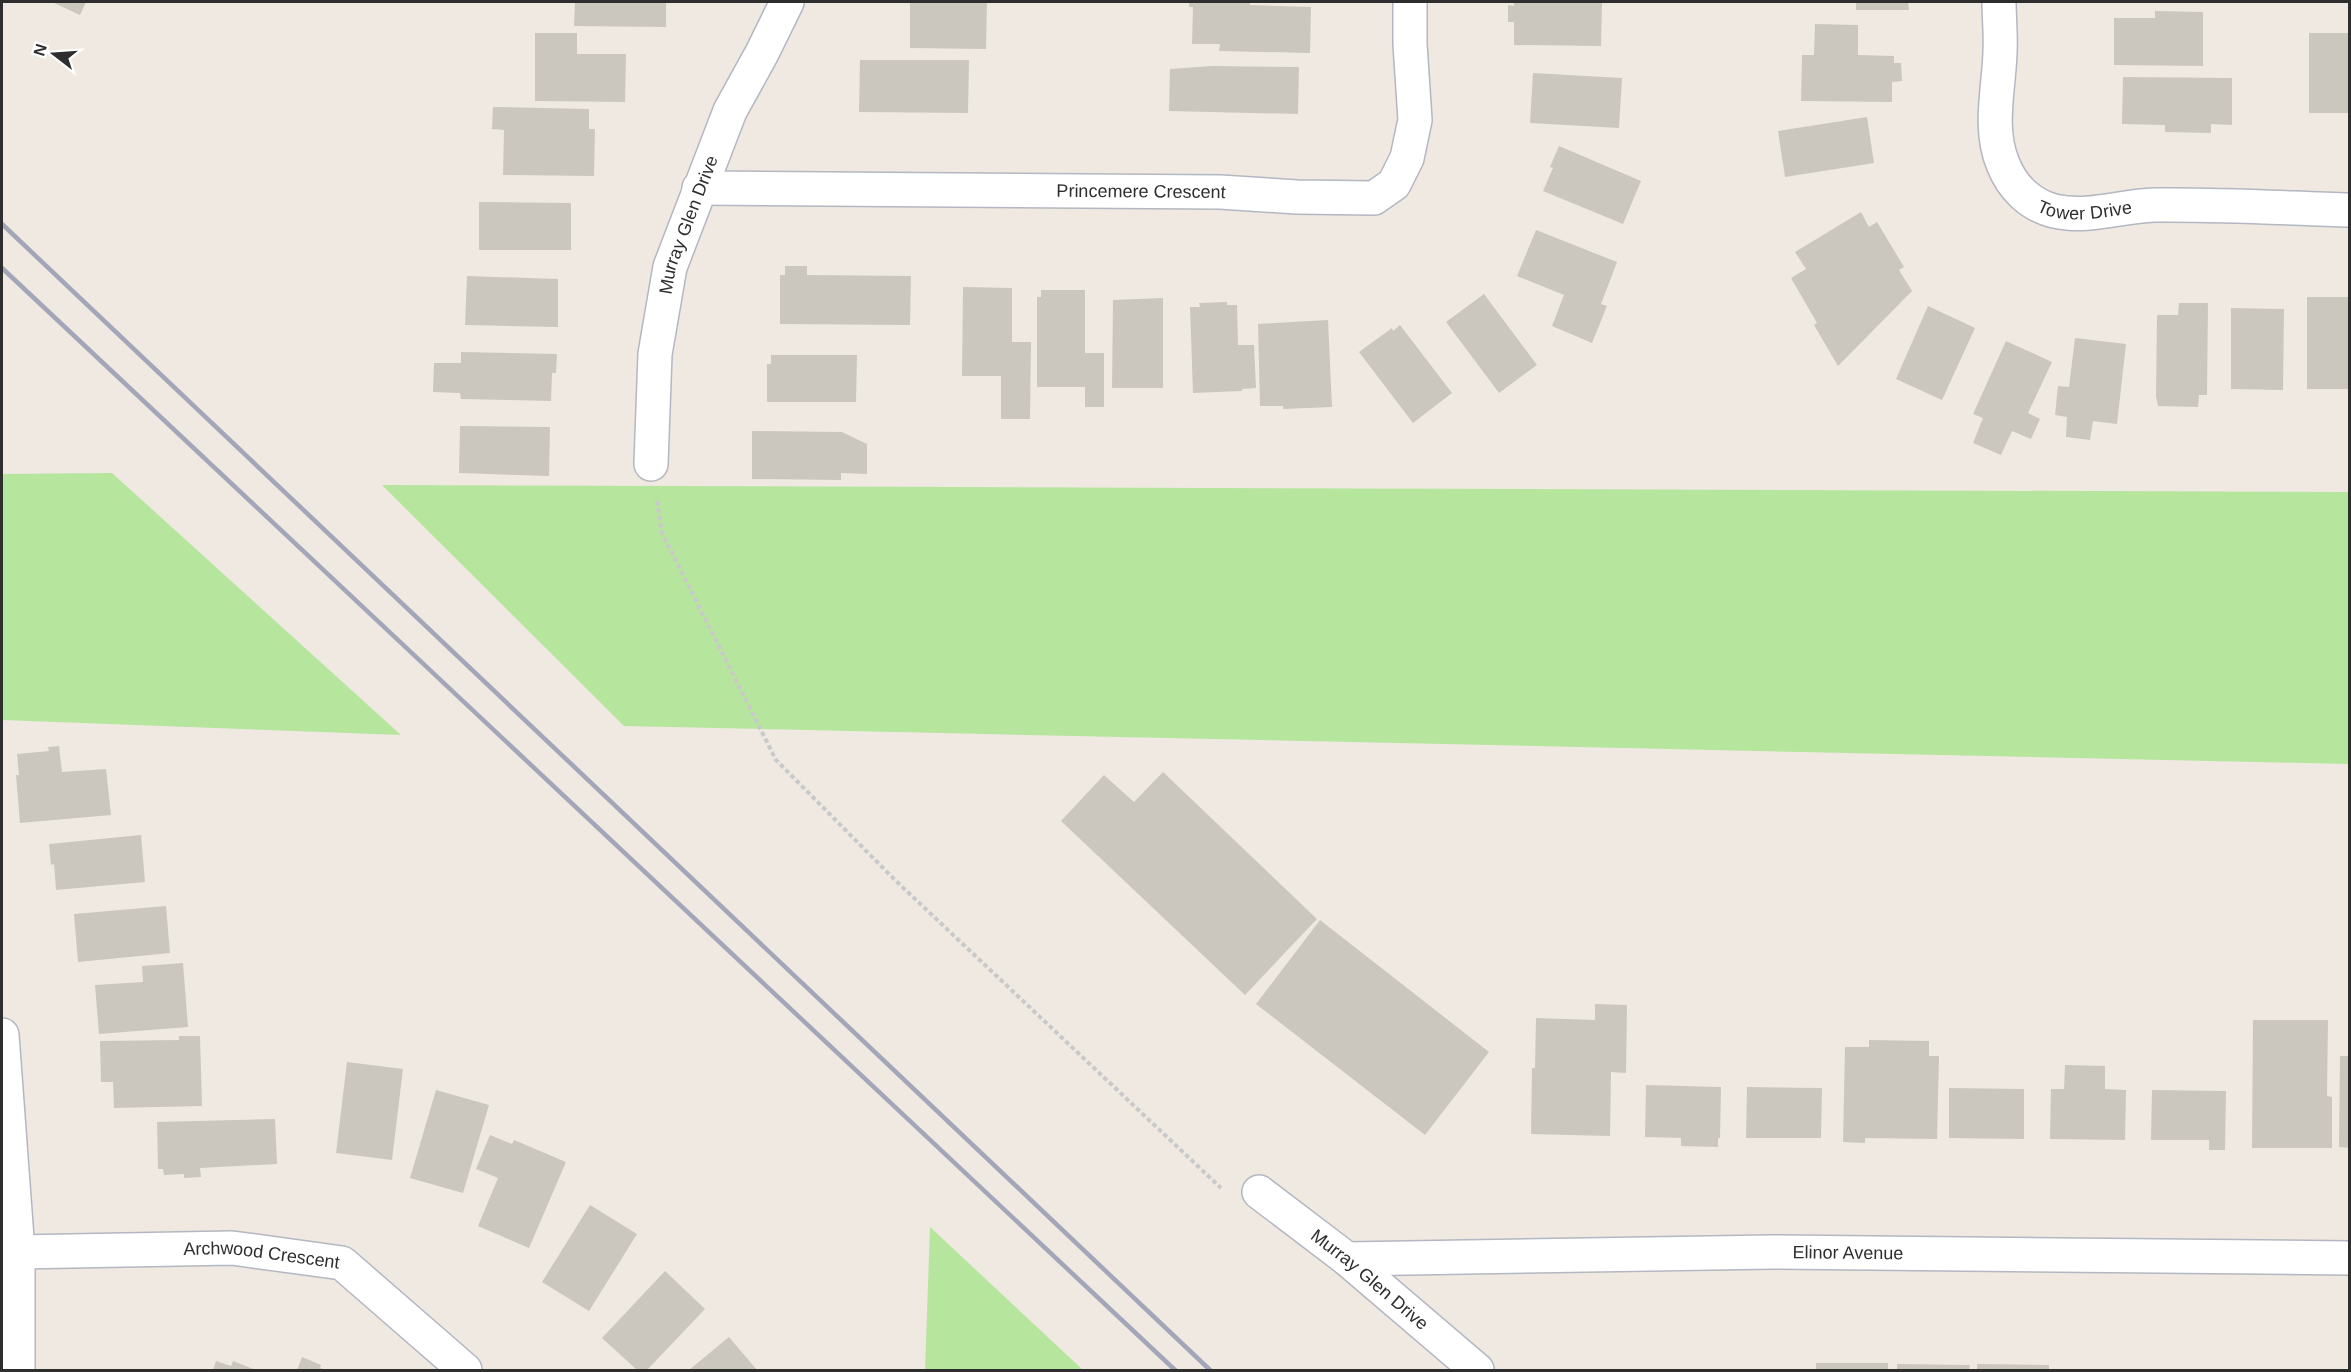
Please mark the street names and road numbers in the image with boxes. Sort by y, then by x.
street label: Murray Glen Drive [655,153,722,296]
street label: Princemere Crescent [1056,181,1226,202]
street label: Tower Drive [2034,196,2133,224]
street label: Murray Glen Drive [1307,1225,1432,1334]
street label: Archwood Crescent [183,1238,341,1273]
street label: Elinor Avenue [1792,1242,1903,1263]

